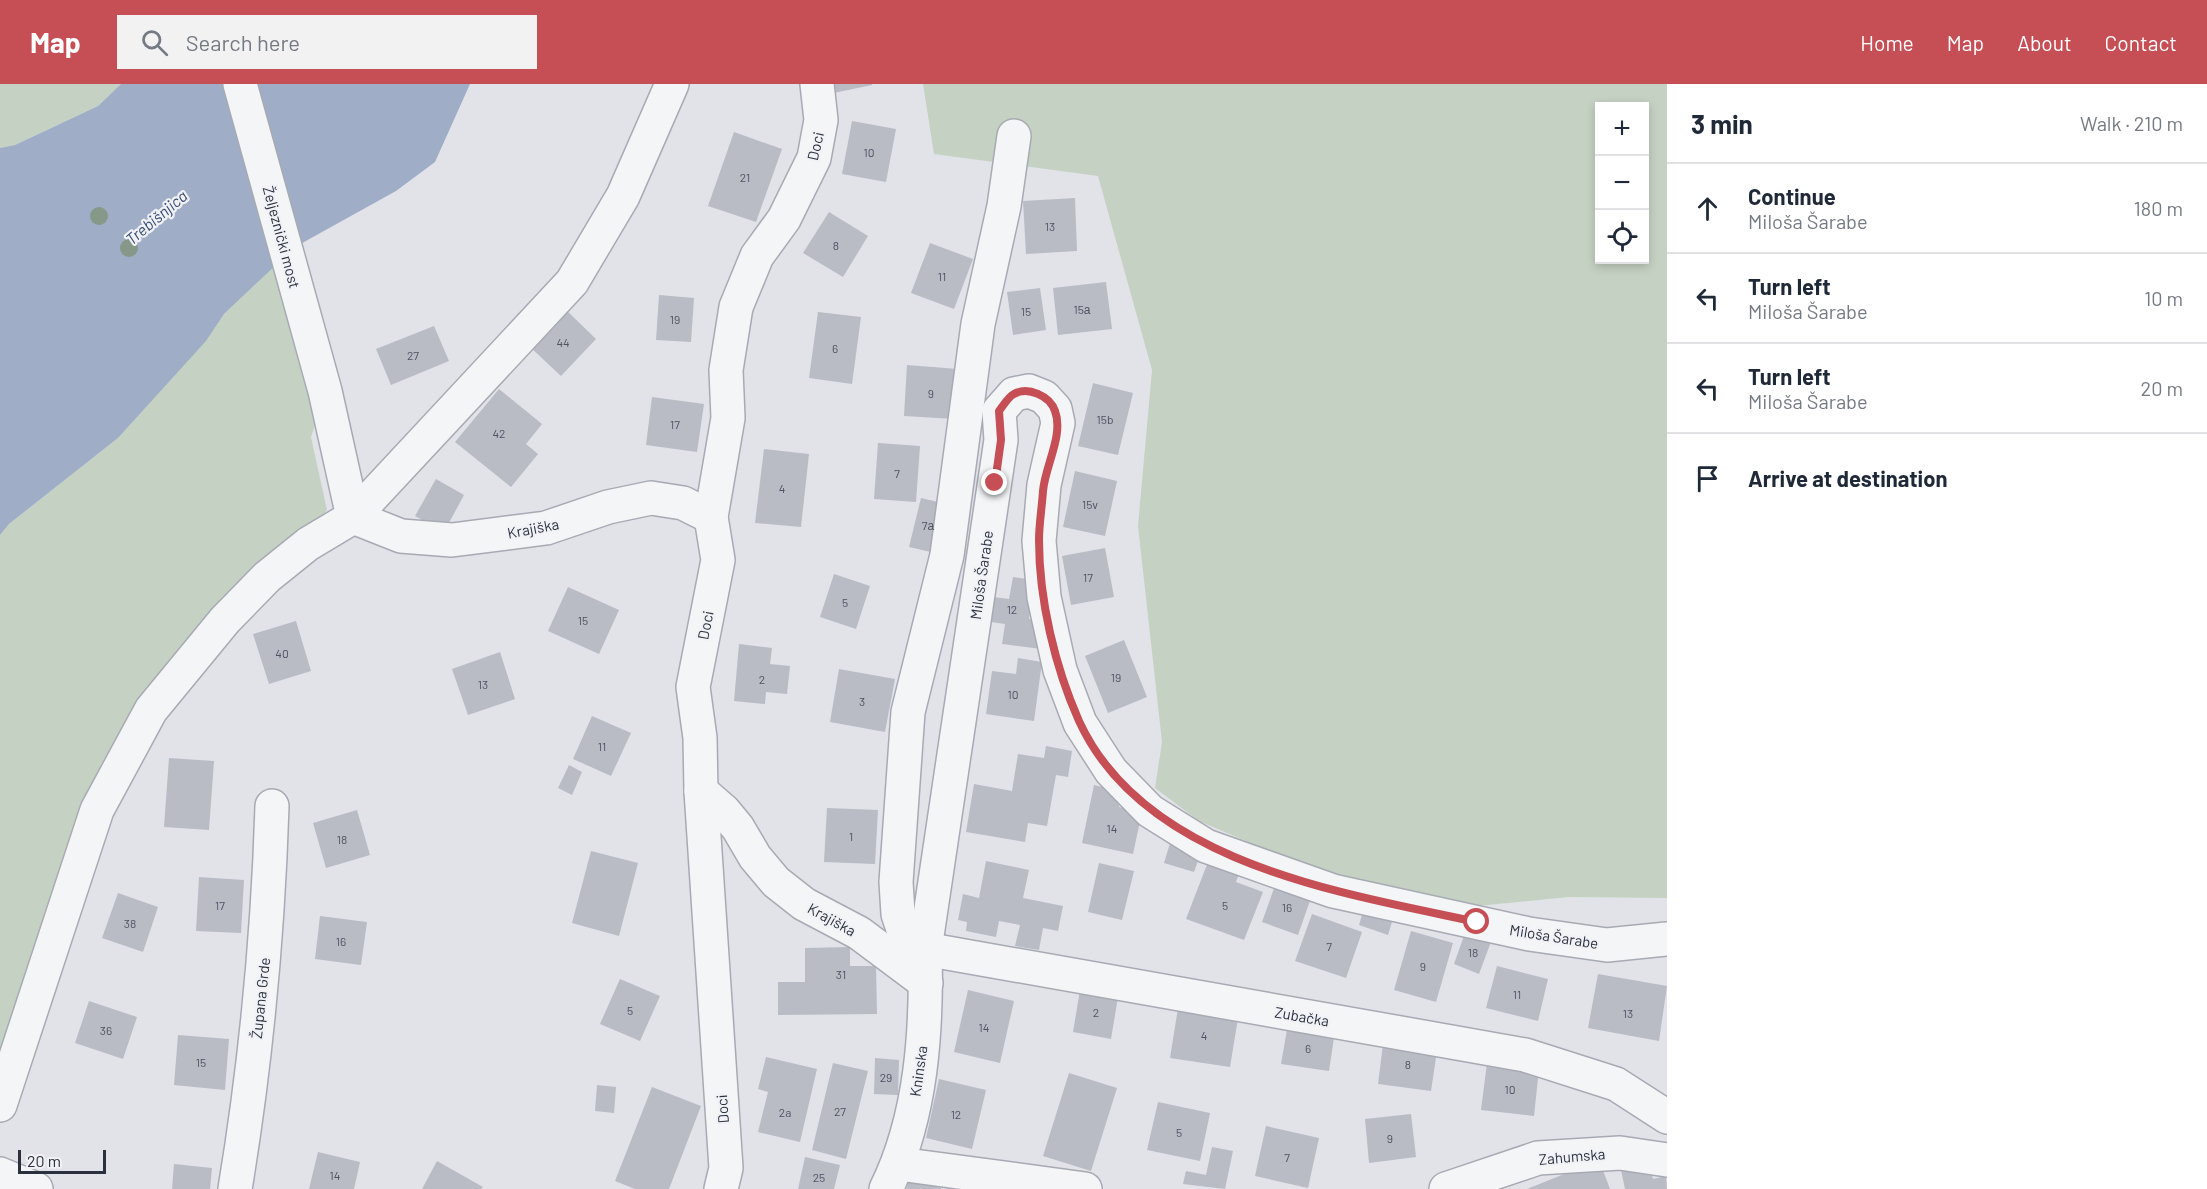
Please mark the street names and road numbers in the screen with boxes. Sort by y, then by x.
street label: Doci [803,130,827,162]
street label: Željeznički most [260,184,304,290]
street label: Krajiška [506,514,560,542]
street label: Miloša Šarabe [966,529,996,621]
street label: Doci [693,609,717,641]
street label: Krajiška [805,899,859,939]
street label: Miloša Šarabe [1508,920,1600,952]
street label: Župana Grde [247,956,273,1040]
street label: Zubačka [1273,1002,1331,1030]
street label: Kninska [906,1044,930,1098]
street label: Doci [712,1094,732,1124]
street label: Zahumska [1538,1144,1606,1168]

